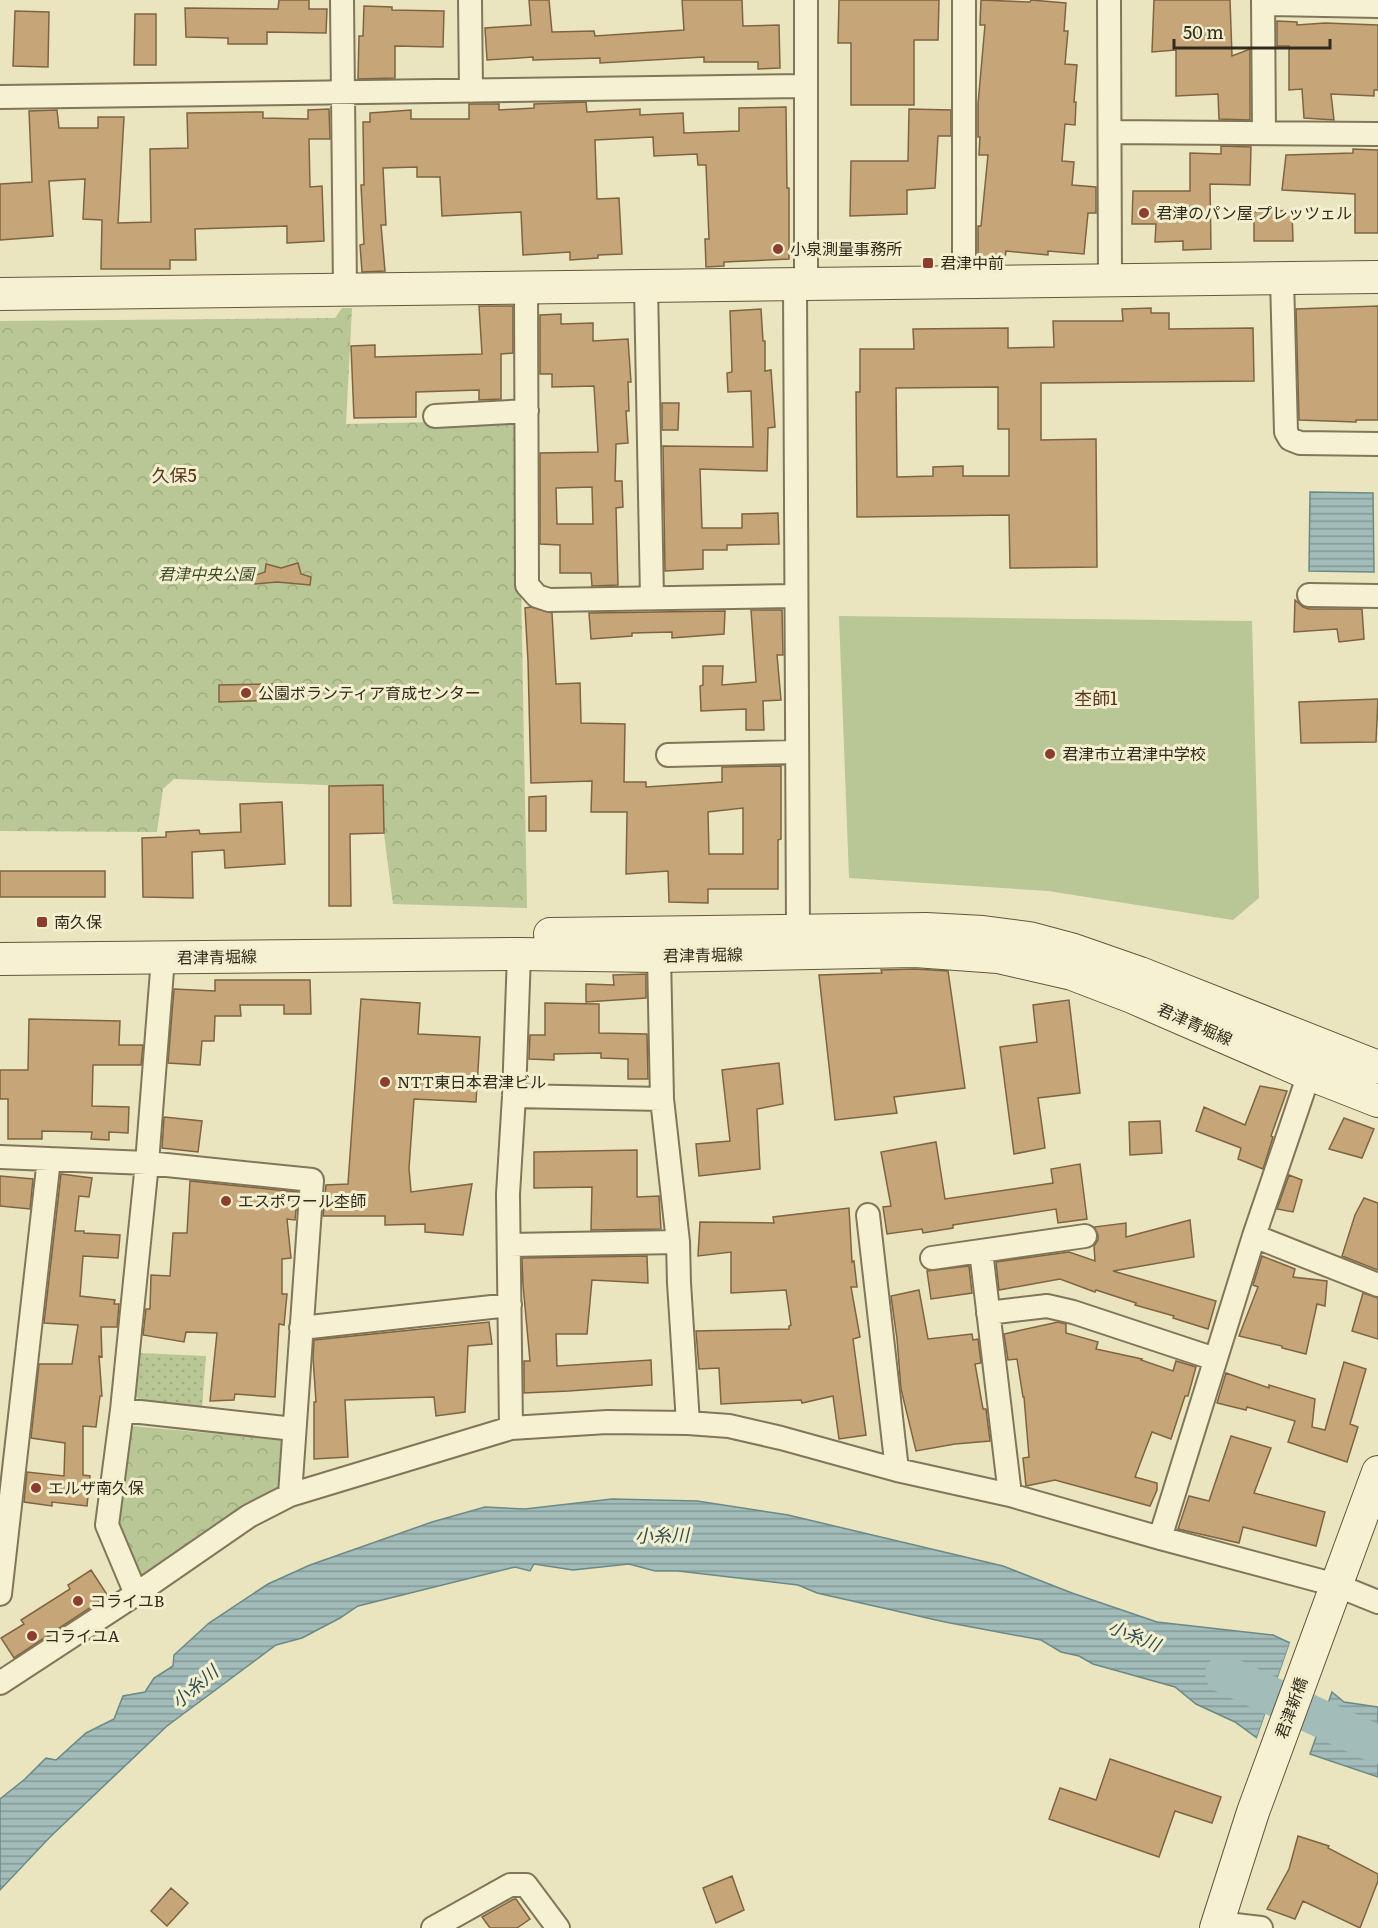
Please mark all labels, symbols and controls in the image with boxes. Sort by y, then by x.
scale bar [1174,12,1330,50]
text: 50 m [1183,18,1224,45]
place label: 君津のパン屋 プレッツェル [1156,200,1352,224]
marker: 君津のパン屋 プレッツェル [1137,206,1151,220]
place label: 小泉測量事務所 [790,236,902,260]
marker: 小泉測量事務所 [771,242,785,256]
place label: 君津中前 [940,250,1004,274]
marker: 君津中前 [921,256,935,270]
district label: 久保5 [151,461,197,488]
park label: 君津中央公園 [158,561,256,585]
place label: 公園ボランティア育成センター [258,680,481,704]
district label: 杢師1 [1074,684,1118,711]
marker: 公園ボランティア育成センター [239,686,253,700]
place label: 君津市立君津中学校 [1062,741,1206,765]
marker: 君津市立君津中学校 [1043,747,1057,761]
place label: 南久保 [54,909,102,933]
marker: 南久保 [35,915,49,929]
street label: 君津青堀線 [663,941,743,967]
street label: 君津青堀線 [177,943,257,969]
street label: 君津青堀線 [1154,996,1237,1050]
place label: NTT東日本君津ビル [397,1069,546,1093]
marker: NTT東日本君津ビル [378,1075,392,1089]
place label: エスポワール杢師 [238,1188,366,1212]
marker: エスポワール杢師 [219,1194,233,1208]
place label: エルザ南久保 [48,1475,144,1499]
marker: エルザ南久保 [29,1481,43,1495]
water label: 小糸川 [635,1520,691,1548]
place label: コライユB [90,1588,164,1612]
marker: コライユB [71,1594,85,1608]
water label: 小糸川 [1104,1612,1167,1658]
place label: コライユA [44,1623,120,1647]
marker: コライユA [25,1629,39,1643]
water label: 小糸川 [165,1657,225,1714]
street label: 君津新橋 [1268,1673,1312,1742]

